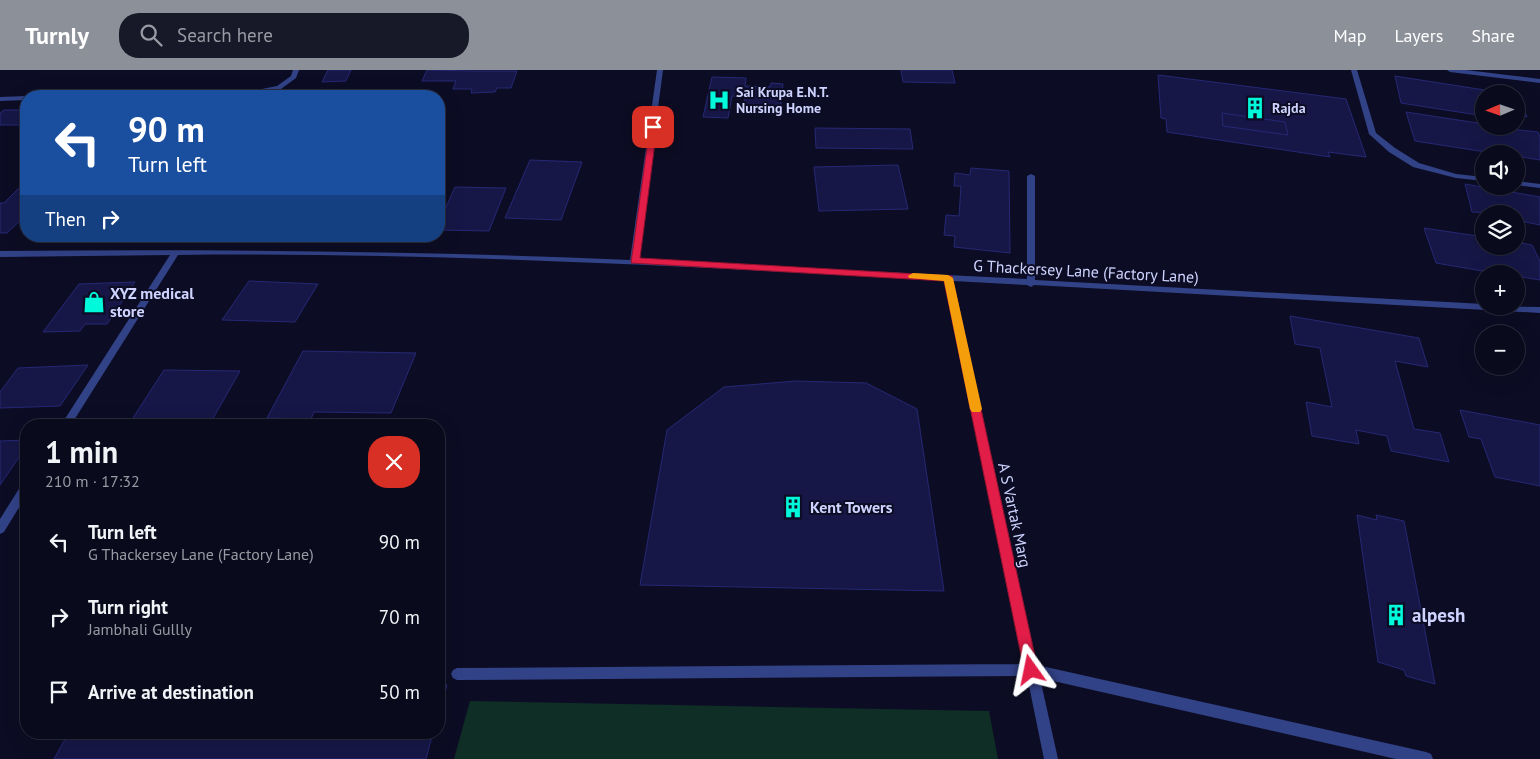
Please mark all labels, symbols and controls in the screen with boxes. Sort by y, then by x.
search box [119,13,469,58]
text: Turnly [25,20,89,51]
icon: search [137,21,165,49]
text: Search here [177,23,273,47]
text: Map [1334,24,1366,47]
text: Layers [1394,24,1443,47]
text: Share [1471,24,1515,47]
place label: Sai Krupa E.N.T. Nursing Home [736,83,829,117]
north arrow [1475,85,1525,135]
map controls [1475,85,1525,375]
hospital icon: Sai Krupa E.N.T. Nursing Home [706,87,732,113]
building icon: Rajda [1242,95,1268,121]
place label: Rajda [1272,99,1306,117]
text: 90 m [128,106,205,152]
pin [632,106,674,148]
icon: left [45,110,110,175]
icon: arrive [639,113,667,141]
button: sound [1475,145,1525,195]
text: Turn left [128,150,207,178]
icon: right [96,205,124,233]
button: layers [1475,205,1525,255]
text: Then [45,207,86,231]
street label: G Thackersey Lane (Factory Lane) [973,255,1199,287]
button: + [1475,265,1525,315]
place label: XYZ medical store [110,283,194,321]
shop icon: XYZ medical store [81,289,107,315]
button: − [1475,325,1525,375]
text: 1 min [45,432,118,471]
button: close [368,436,420,488]
street label: A S Vartak Marg [994,461,1036,569]
text: 210 m · 17:32 [45,471,140,491]
building icon: Kent Towers [780,494,806,520]
place label: Kent Towers [810,497,893,517]
text: Turn left [88,520,157,544]
icon: left [45,528,73,556]
text: 90 m [379,530,420,554]
text: G Thackersey Lane (Factory Lane) [88,544,314,564]
text: Turn right [88,595,168,619]
building icon: alpesh [1383,602,1409,628]
icon: right [45,603,73,631]
place label: alpesh [1412,603,1465,627]
text: 70 m [379,605,420,629]
text: Jambhali Gullly [88,619,192,639]
position arrow [1004,643,1056,695]
icon: arrive [45,678,73,706]
text: Arrive at destination [88,680,254,704]
text: 50 m [379,680,420,704]

